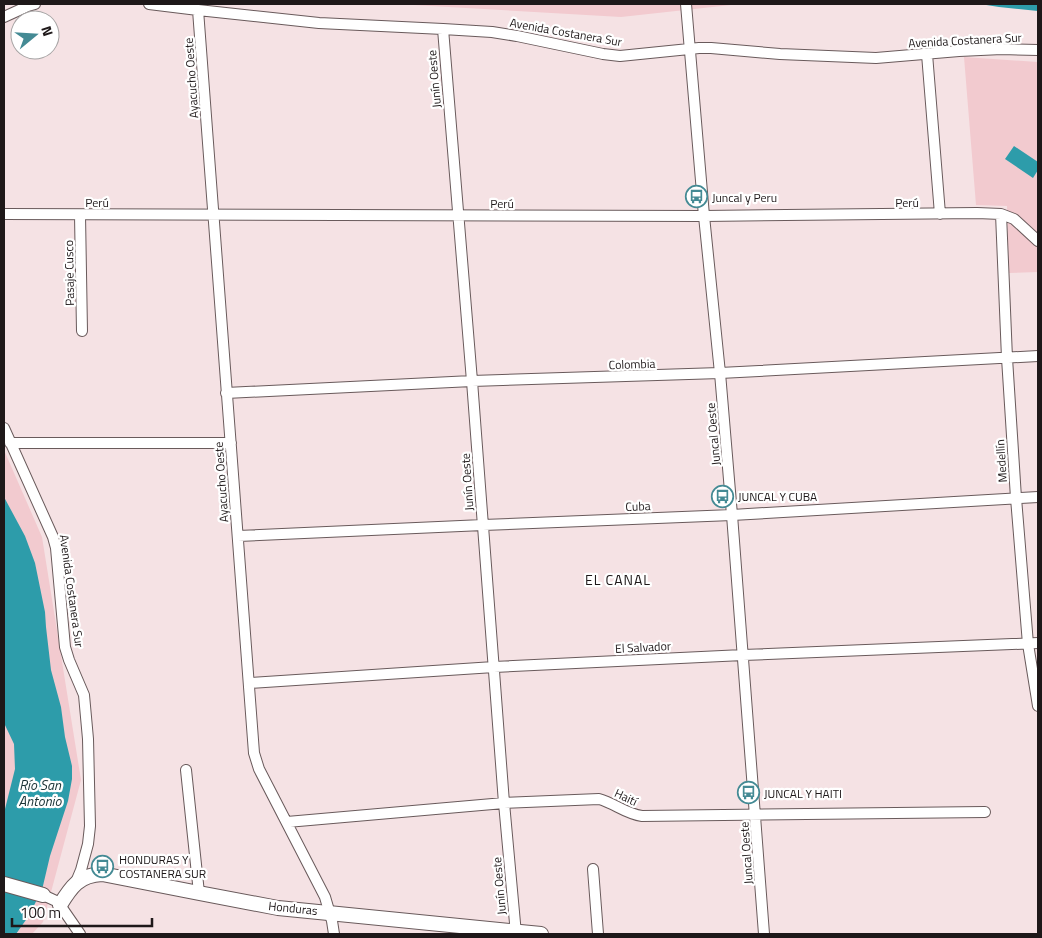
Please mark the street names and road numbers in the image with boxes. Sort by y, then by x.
street label: Avenida Costanera Sur [508,13,624,51]
street label: Avenida Costanera Sur [908,28,1022,52]
street label: Ayacucho Oeste [179,37,203,119]
street label: Junín Oeste [422,49,446,109]
street label: Perú [85,193,109,212]
street label: Perú [895,193,919,212]
street label: Perú [490,194,514,213]
street label: Pasaje Cusco [59,240,79,306]
street label: Colombia [608,354,656,374]
street label: Juncal Oeste [701,402,725,466]
street label: Medellín [990,439,1012,483]
street label: Ayacucho Oeste [209,441,233,523]
street label: Junín Oeste [456,452,478,512]
street label: Cuba [625,496,651,516]
street label: Avenida Costanera Sur [55,533,89,649]
street label: El Salvador [615,636,671,658]
street label: Haití [611,783,642,811]
street label: Juncal Oeste [734,821,758,885]
street label: Junín Oeste [487,856,511,916]
street label: Honduras [267,896,319,920]

